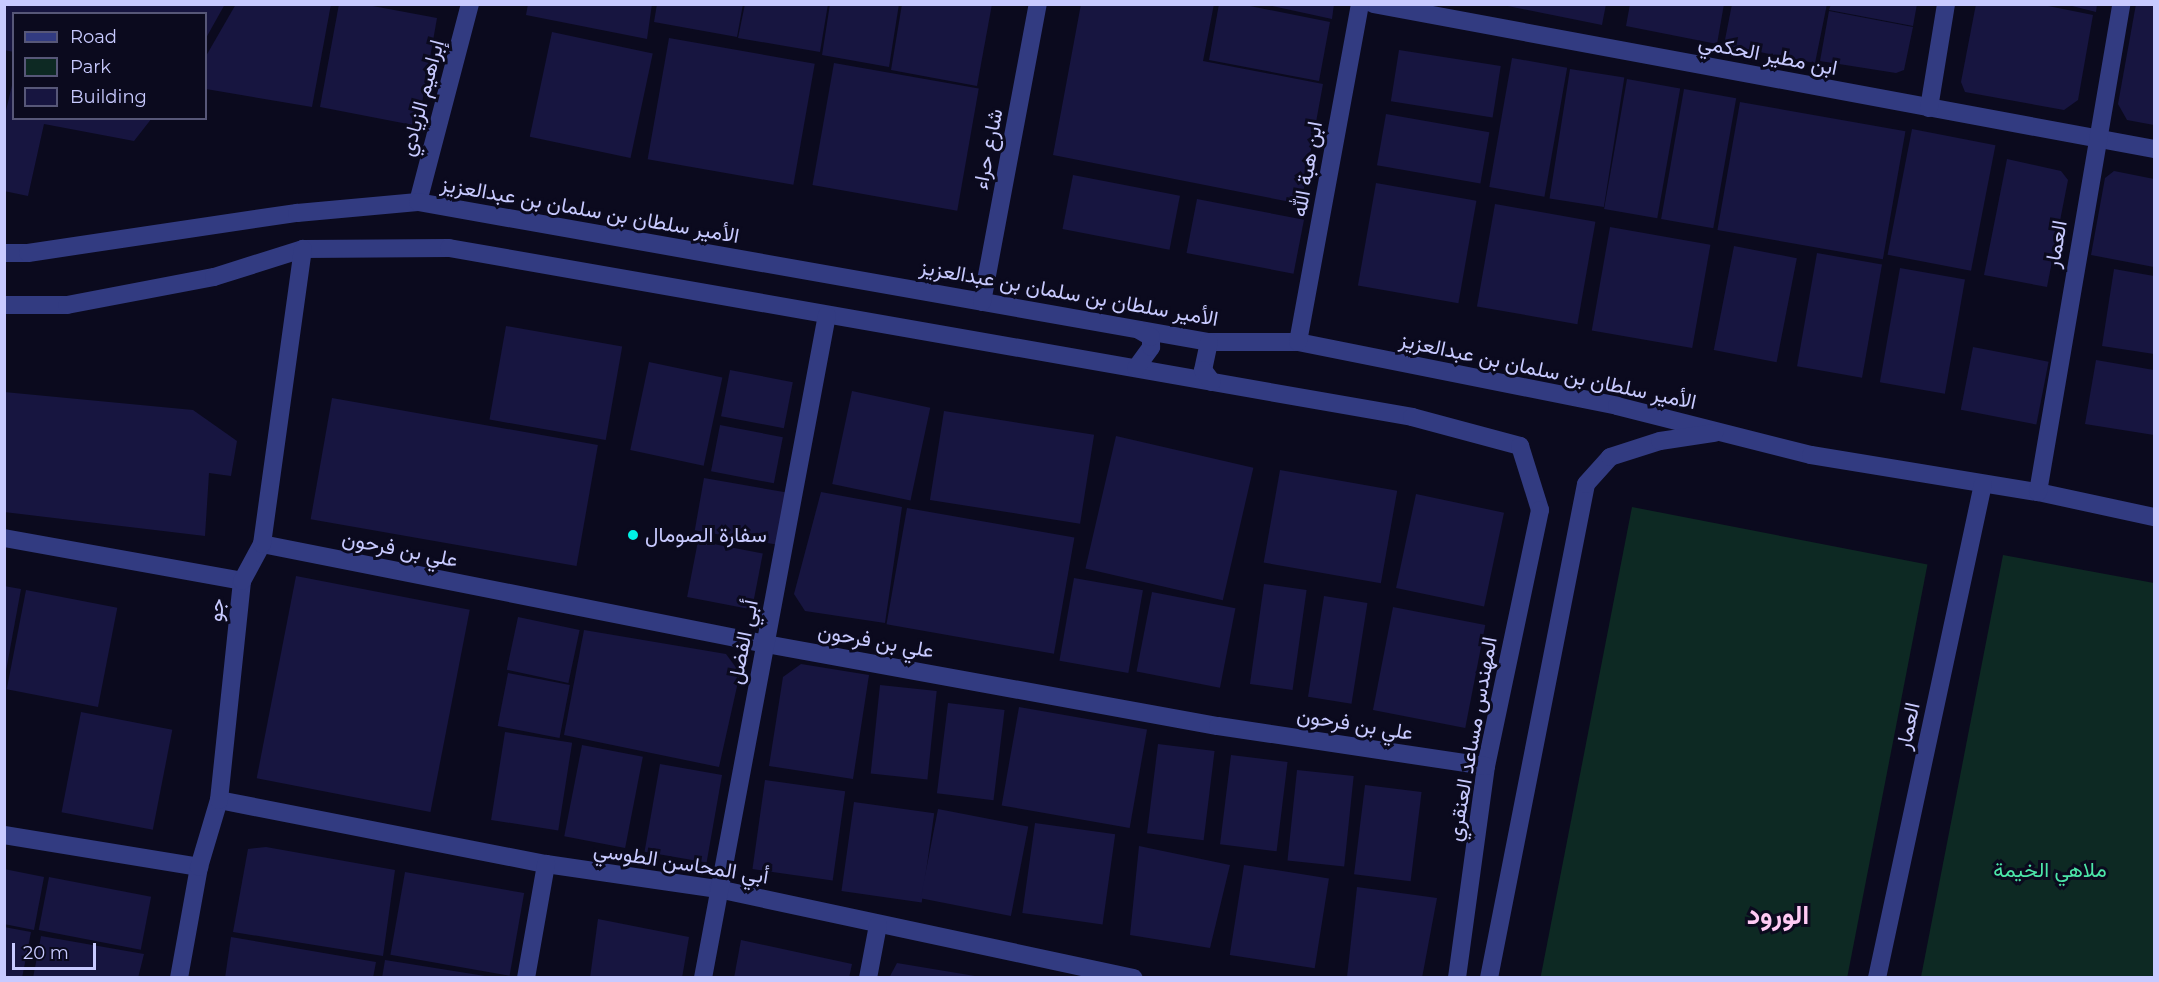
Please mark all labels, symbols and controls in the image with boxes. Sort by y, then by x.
legend [12,12,207,120]
text: Road [70,26,117,48]
street label: ابن مطير الحكمي [1696,29,1840,81]
street label: إبراهيم الزيادي [394,37,450,159]
text: Park [70,56,111,78]
text: Building [70,86,147,108]
street label: شارع حراء [968,106,1008,192]
street label: ابن هبة الله [1286,119,1328,219]
street label: الأمير سلطان بن سلمان بن عبدالعزيز [439,171,741,249]
street label: العمار [2039,218,2073,270]
street label: الأمير سلطان بن سلمان بن عبدالعزيز [918,254,1220,332]
street label: الأمير سلطان بن سلمان بن عبدالعزيز [1397,327,1699,415]
place label: سفارة الصومال [645,522,767,548]
street label: علي بن فرحون [340,525,460,573]
marker: سفارة الصومال [626,528,640,542]
street label: جو [202,597,230,623]
street label: أبي الفضل [722,598,764,686]
street label: علي بن فرحون [816,618,936,664]
street label: المهندس مساعد العنقري [1442,635,1502,843]
street label: العمار [1891,700,1925,752]
street label: علي بن فرحون [1295,702,1415,746]
street label: أبي المحاسن الطوسي [592,837,770,889]
park label: ملاهي الخيمة [1993,857,2107,883]
district label: الورود [1747,899,1809,931]
scale bar [15,931,99,969]
text: 20 m [23,942,69,964]

